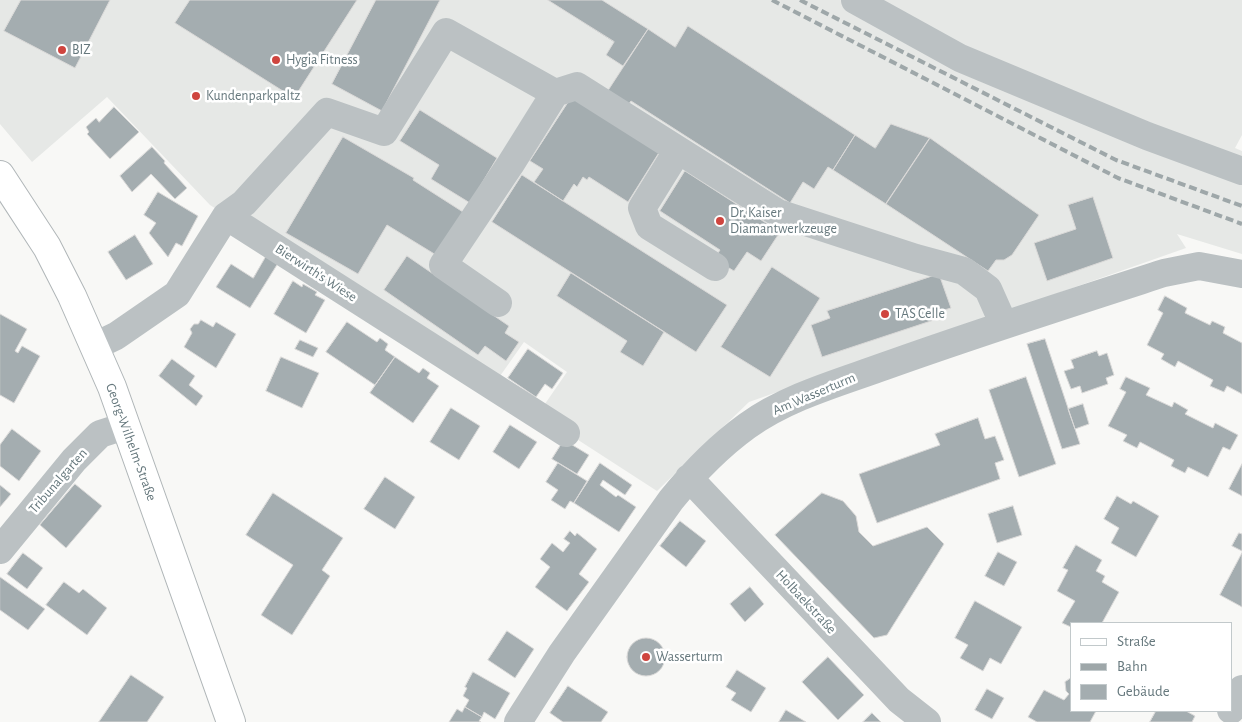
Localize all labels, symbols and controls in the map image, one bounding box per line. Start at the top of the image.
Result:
place label: BIZ [72,42,91,58]
marker: BIZ [56,44,68,56]
place label: Hygia Fitness [286,52,358,68]
marker: Hygia Fitness [270,54,282,66]
place label: Kundenparkpaltz [206,88,300,104]
marker: Kundenparkpaltz [190,90,202,102]
place label: Dr. Kaiser Diamantwerkzeuge [730,205,837,238]
marker: Dr. Kaiser Diamantwerkzeuge [714,215,726,227]
street label: Bierwirth's Wiese [272,240,360,306]
place label: TAS Celle [895,306,945,322]
marker: TAS Celle [879,308,891,320]
street label: Am Wasserturm [770,369,858,419]
street label: Georg-Wilhelm-Straße [102,381,160,503]
street label: Tribunalgarten [25,445,91,517]
street label: Holbaekstraße [772,567,840,637]
legend [1070,622,1232,712]
text: Straße [1117,634,1156,649]
place label: Wasserturm [656,649,723,665]
marker: Wasserturm [640,651,652,663]
text: Bahn [1117,659,1147,674]
text: Gebäude [1117,684,1170,699]

